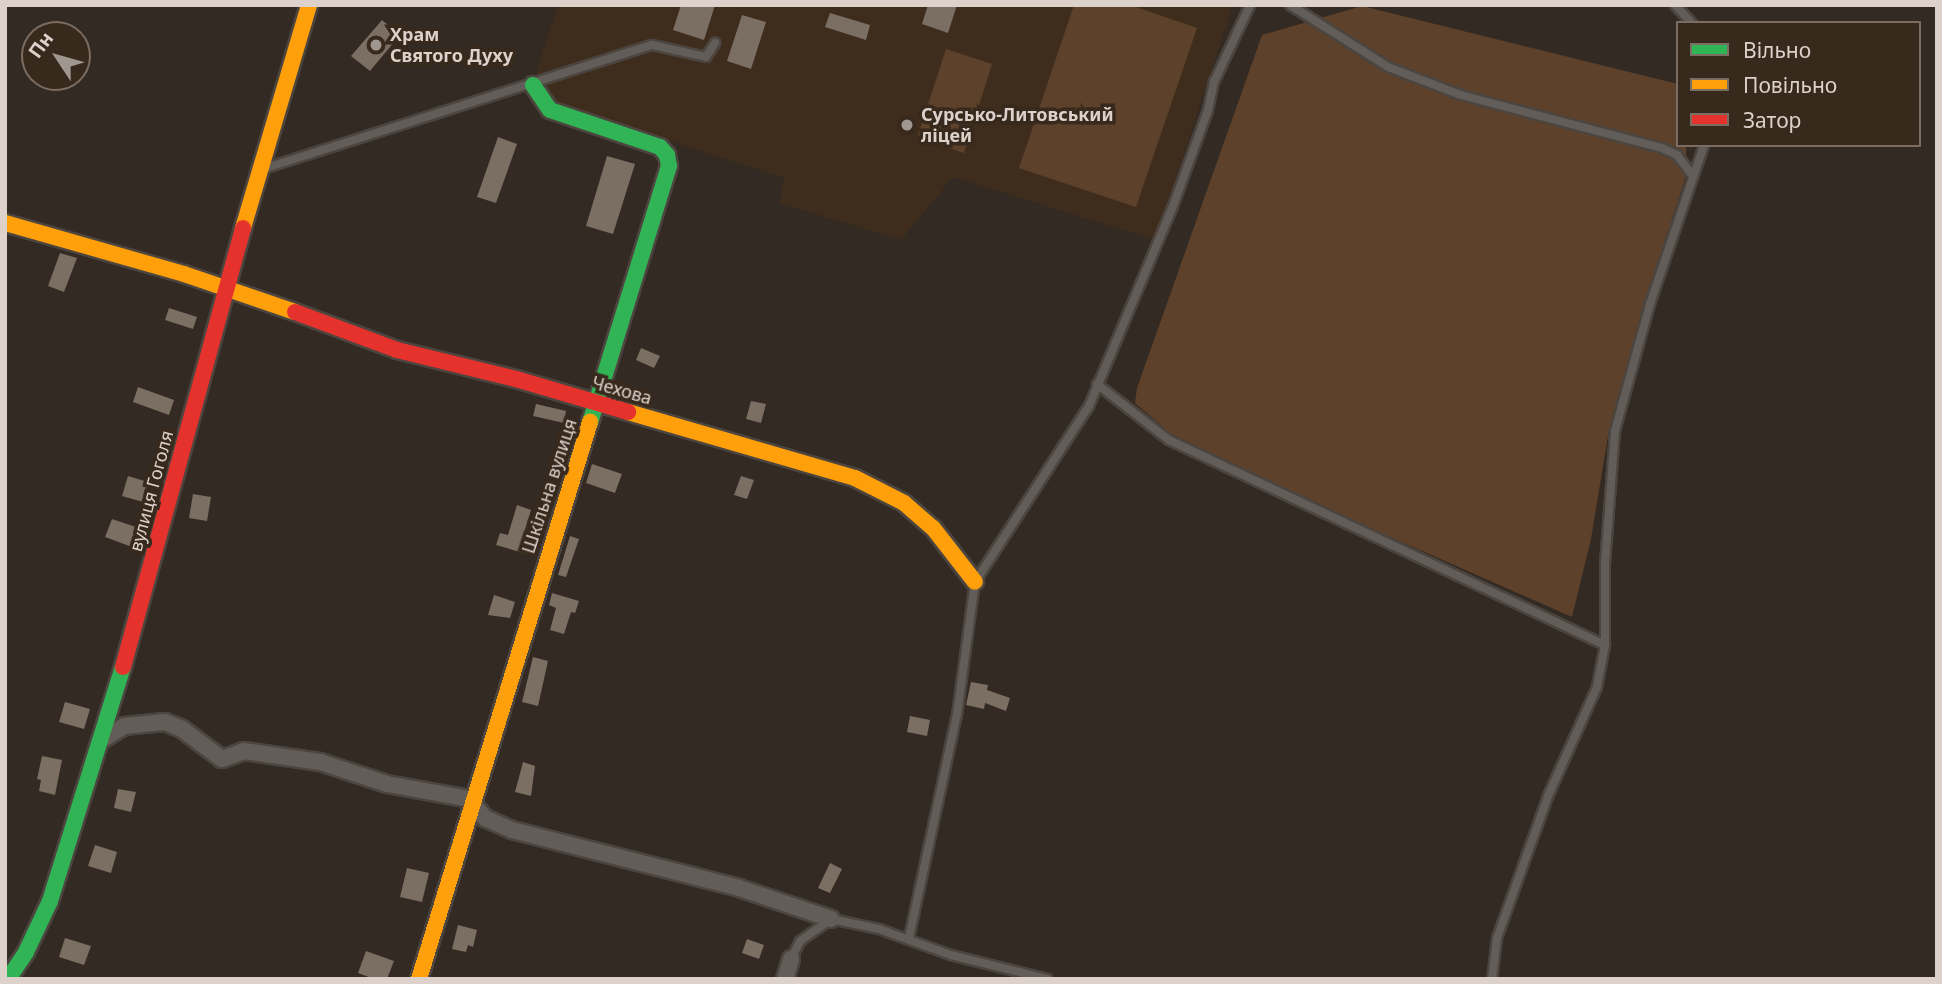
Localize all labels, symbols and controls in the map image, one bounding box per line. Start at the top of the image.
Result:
north arrow [21,21,91,91]
legend [1676,21,1921,147]
place label: Храм Святого Духу [390,24,513,66]
text: Пн [22,26,59,63]
text: Вільно [1743,36,1811,64]
marker: Храм Святого Духу [368,37,384,53]
text: Повільно [1743,71,1837,99]
place label: Сурсько-Литовський ліцей [921,104,1114,146]
text: Затор [1743,106,1801,134]
marker: Сурсько-Литовський ліцей [899,117,915,133]
street label: Чехова [590,371,654,409]
street label: Шкільна вулиця [517,416,581,556]
street label: вулиця Гоголя [124,428,178,554]

